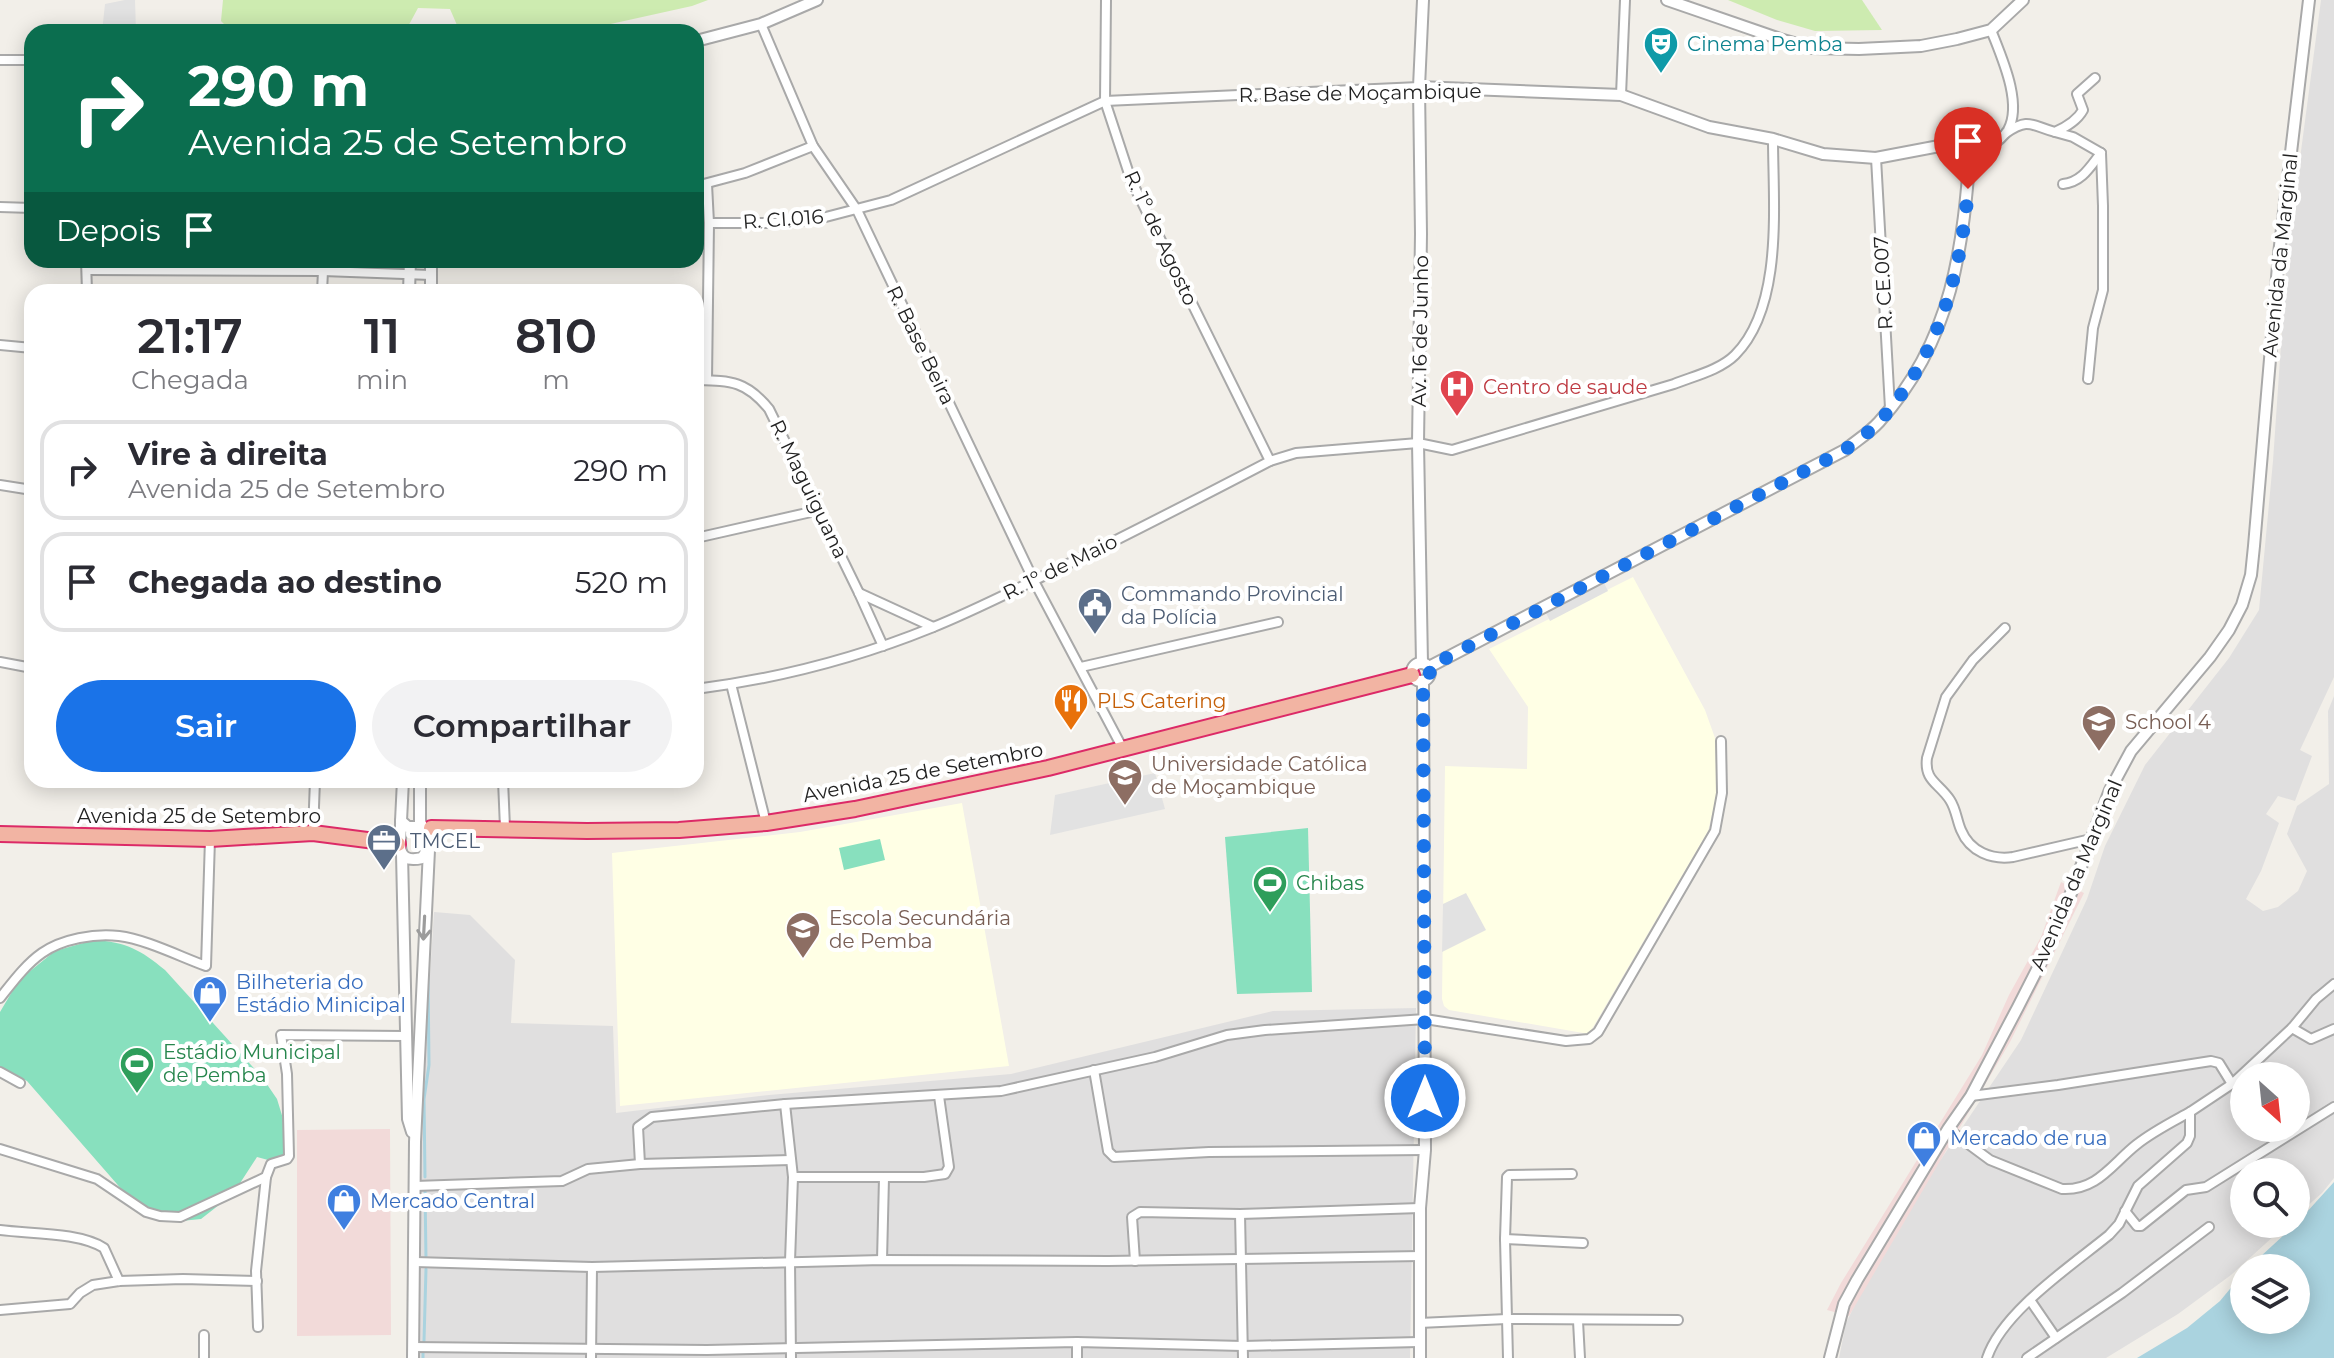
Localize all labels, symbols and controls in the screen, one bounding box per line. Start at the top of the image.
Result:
theatre icon: Cinema Pemba [1642,25,1680,75]
place label: Cinema Pemba [1687,32,1843,56]
text: 290 m [188,52,369,120]
icon: right [56,56,160,160]
street label: R. Base de Moçambique [1238,79,1482,107]
pin [1934,107,2002,189]
icon: arrive [1946,119,1990,163]
text: Avenida 25 de Setembro [188,120,627,164]
street label: Avenida da Marginal [2257,152,2303,358]
street label: R. 1º de Agosto [1119,167,1203,309]
street label: R. CI.016 [742,204,824,234]
icon: arrive [177,208,221,252]
text: Depois [56,212,161,249]
street label: R. CE.007 [1869,236,1897,330]
street label: Av. 16 de Junho [1407,255,1433,407]
street label: R. Base Beira [882,282,960,408]
text: 21:17 [137,307,243,365]
text: 11 [364,307,400,365]
text: 810 [515,307,597,365]
text: Chegada [131,364,249,396]
text: min [356,364,408,396]
text: m [542,364,570,396]
hospital icon: Centro de saude [1438,368,1476,418]
place label: Centro de saude [1483,375,1648,399]
street label: R. Maguiguana [765,416,853,562]
text: Vire à direita [128,436,328,473]
icon: right [60,448,104,492]
text: 290 m [573,452,668,489]
text: Avenida 25 de Setembro [128,473,445,505]
street label: R. 1º de Maio [999,529,1121,605]
icon: arrive [60,560,104,604]
text: Chegada ao destino [128,564,442,601]
text: 520 m [575,564,668,601]
place label: Commando Provincial da Polícia [1121,582,1344,629]
public building icon: Commando Provincial da Polícia [1076,586,1114,636]
button: Sair [56,680,356,772]
button: Compartilhar [372,680,672,772]
restaurant icon: PLS Catering [1052,682,1090,732]
place label: PLS Catering [1097,689,1226,713]
school or university icon: School 4 [2080,703,2118,753]
place label: School 4 [2125,710,2211,734]
street label: Avenida 25 de Setembro [801,737,1045,807]
place label: Universidade Católica de Moçambique [1151,752,1368,799]
school or university icon: Universidade Católica de Moçambique [1106,757,1144,807]
street label: Avenida da Marginal [2025,776,2127,974]
street label: Avenida 25 de Setembro [77,804,321,828]
office icon: TMCEL [365,822,403,872]
place label: TMCEL [410,829,480,853]
sports icon: Chibas [1251,864,1289,914]
place label: Chibas [1296,871,1364,895]
place label: Escola Secundária de Pemba [829,906,1011,953]
school or university icon: Escola Secundária de Pemba [784,910,822,960]
one-way arrow [417,914,432,941]
place label: Bilheteria do Estádio Minicipal [236,970,406,1017]
shop icon: Bilheteria do Estádio Minicipal [191,974,229,1024]
place label: Estádio Municipal de Pemba [163,1040,341,1087]
sports icon: Estádio Municipal de Pemba [118,1045,156,1095]
position arrow [1383,1056,1467,1140]
north arrow [2230,1062,2310,1142]
map controls [2230,1062,2310,1334]
shop icon: Mercado de rua [1905,1119,1943,1169]
place label: Mercado de rua [1950,1126,2108,1150]
button: search [2230,1158,2310,1238]
shop icon: Mercado Central [325,1182,363,1232]
place label: Mercado Central [370,1189,535,1213]
button: layers [2230,1254,2310,1334]

